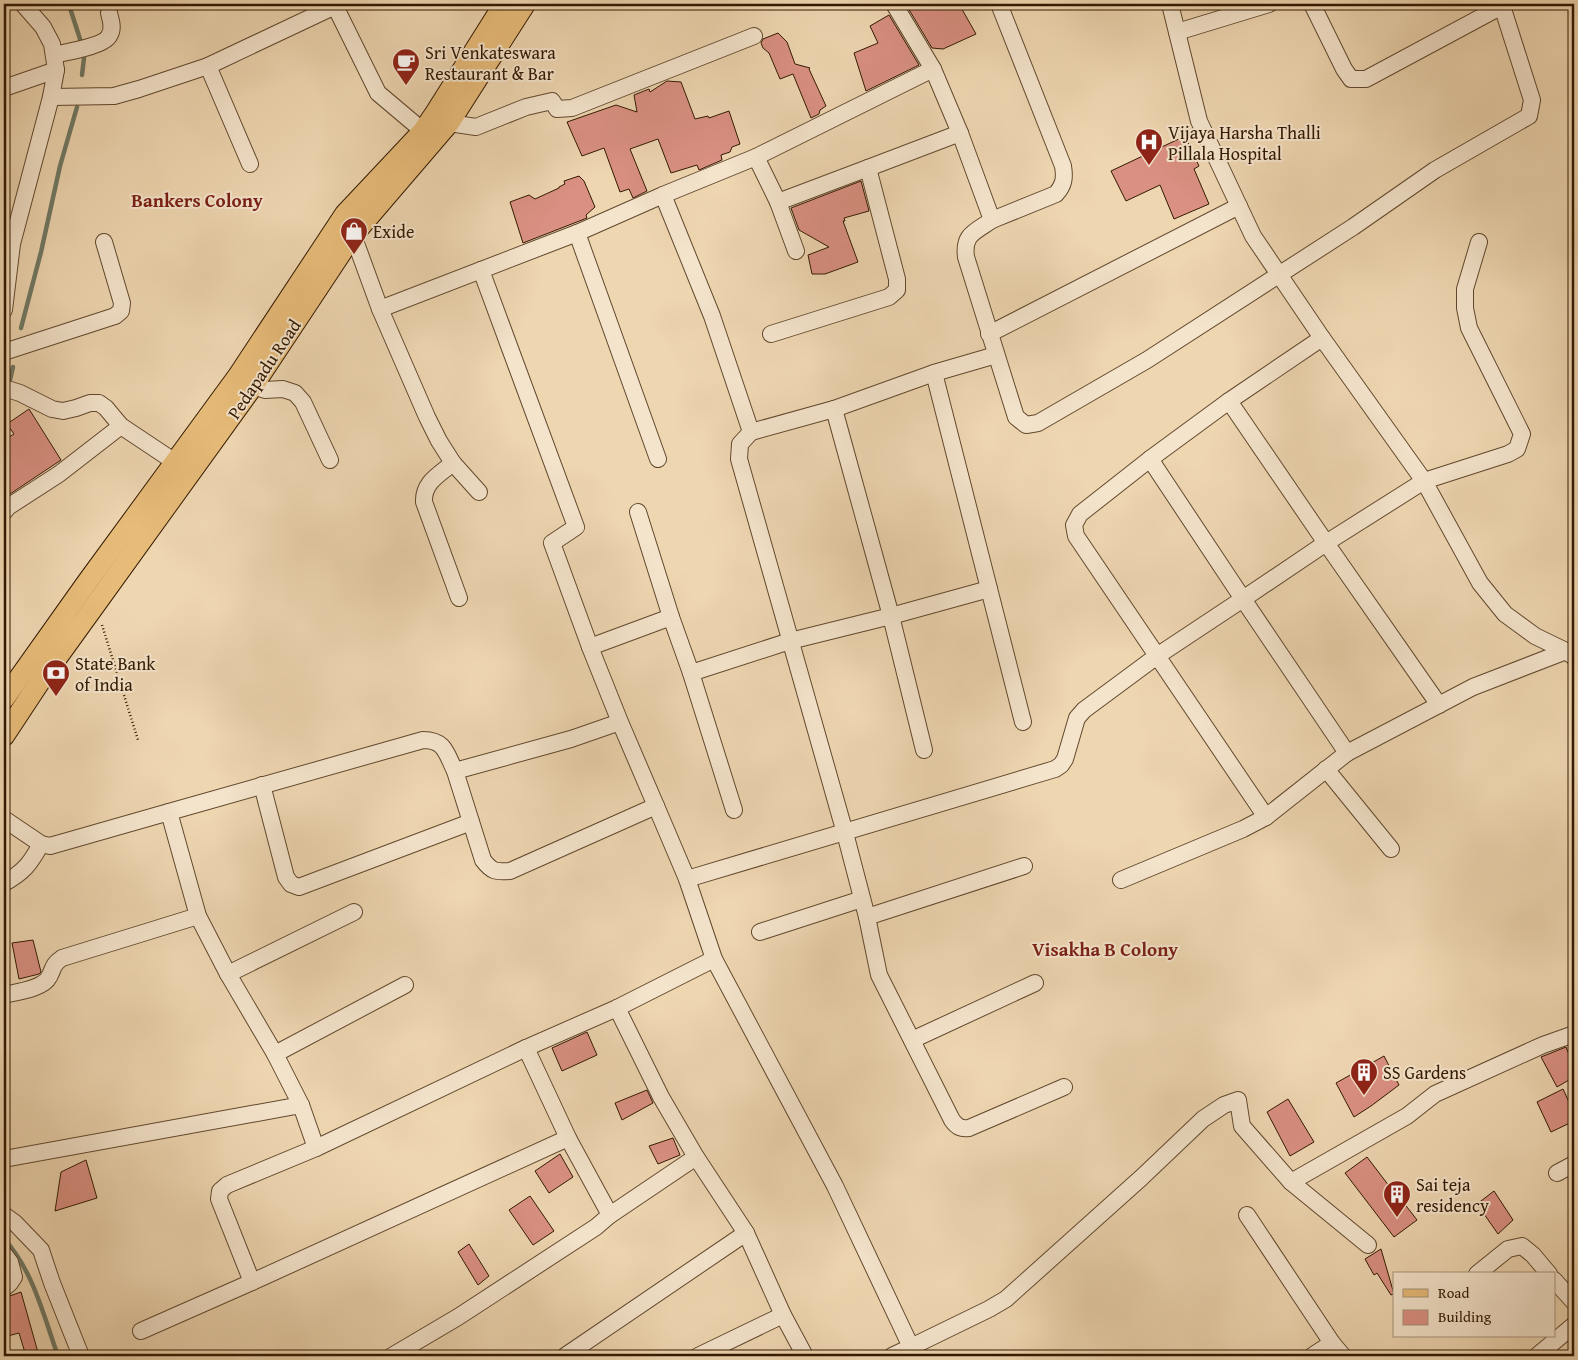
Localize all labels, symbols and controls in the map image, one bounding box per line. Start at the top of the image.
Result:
place label: Sri Venkateswara Restaurant & Bar [425,39,556,87]
cafe icon: Sri Venkateswara Restaurant & Bar [391,47,421,86]
place label: Vijaya Harsha Thalli Pillala Hospital [1168,119,1321,167]
hospital icon: Vijaya Harsha Thalli Pillala Hospital [1134,127,1164,166]
district label: Bankers Colony [131,186,263,214]
shop icon: Exide [339,216,369,255]
place label: Exide [373,218,414,245]
street label: Pedapadu Road [221,313,308,424]
place label: State Bank of India [75,650,156,698]
bank icon: State Bank of India [41,658,71,697]
district label: Visakha B Colony [1032,935,1178,963]
building icon: SS Gardens [1349,1057,1379,1096]
place label: SS Gardens [1383,1059,1466,1086]
place label: Sai teja residency [1416,1171,1489,1219]
building icon: Sai teja residency [1382,1179,1412,1218]
legend [1393,1272,1556,1338]
text: Road [1438,1282,1469,1303]
text: Building [1438,1306,1492,1327]

